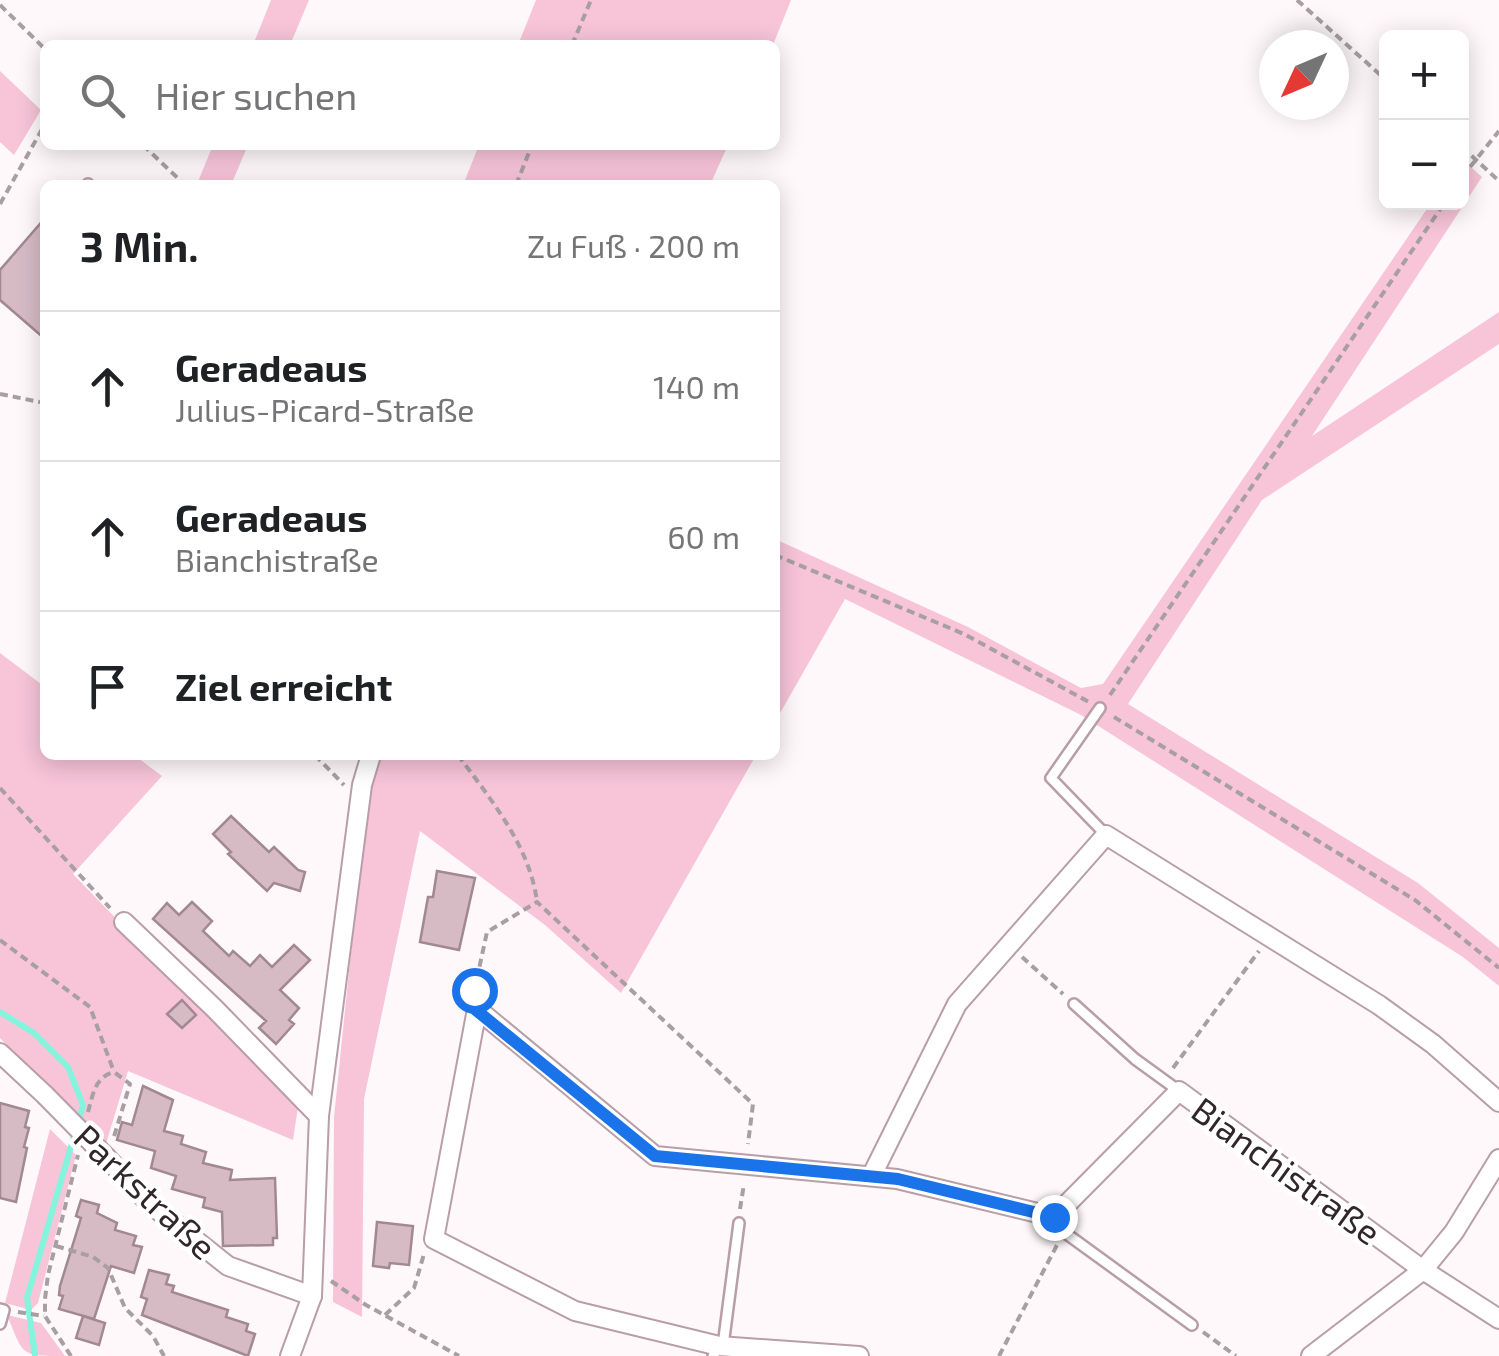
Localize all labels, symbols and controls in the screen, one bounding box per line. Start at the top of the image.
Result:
north arrow [1259,30,1349,120]
map controls [1379,30,1469,210]
button: + [1379,30,1469,120]
search box [40,40,780,150]
icon: search [75,68,130,123]
text: Hier suchen [155,72,357,118]
button: − [1379,120,1469,210]
text: 3 Min. [80,220,198,270]
text: Zu Fuß · 200 m [527,226,740,264]
text: Geradeaus [175,344,367,390]
icon: ahead [80,359,135,414]
text: 140 m [653,367,740,405]
text: Julius-Picard-Straße [175,390,474,428]
text: Geradeaus [175,494,367,540]
icon: ahead [80,509,135,564]
text: 60 m [667,517,740,555]
text: Bianchistraße [175,540,379,578]
icon: arrive [80,659,135,714]
text: Ziel erreicht [175,663,392,709]
route start [452,968,498,1014]
street label: Bianchistraße [1185,1088,1389,1252]
street label: Parkstraße [66,1115,226,1267]
route end [1032,1195,1078,1241]

